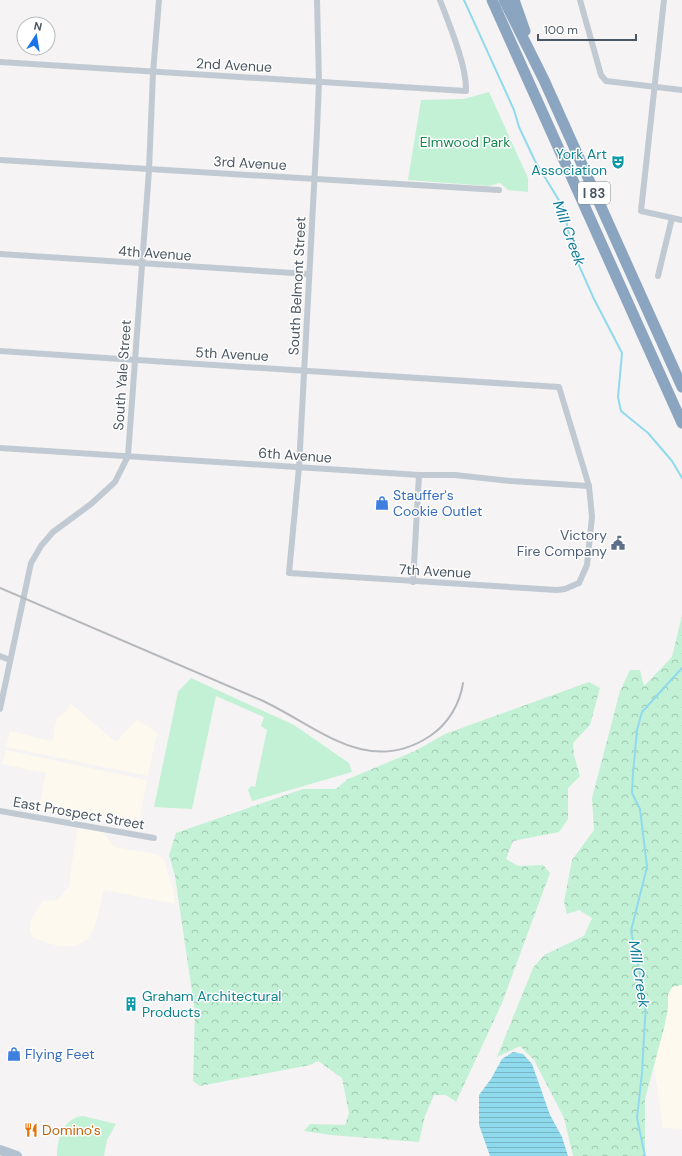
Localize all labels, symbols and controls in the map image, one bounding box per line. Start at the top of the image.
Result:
north arrow [16,16,56,56]
scale bar [538,16,636,42]
text: N [33,19,43,34]
text: 100 m [544,22,578,38]
street label: 2nd Avenue [195,54,273,76]
park label: Elmwood Park [420,133,510,151]
place label: York Art Association [531,145,607,179]
street label: 3rd Avenue [213,152,287,174]
theatre icon: York Art Association [610,154,626,170]
road number: I 83 [578,182,610,204]
water label: Mill Creek [548,198,590,269]
street label: South Belmont Street [284,216,310,356]
street label: 4th Avenue [118,241,192,265]
street label: South Yale Street [109,319,135,431]
street label: 5th Avenue [195,343,269,365]
street label: 6th Avenue [258,443,332,467]
place label: Stauffer's Cookie Outlet [393,486,482,520]
shop icon: Stauffer's Cookie Outlet [374,495,390,511]
place label: Victory Fire Company [517,526,607,560]
public building icon: Victory Fire Company [610,535,626,551]
street label: 7th Avenue [398,560,472,582]
street label: East Prospect Street [12,793,146,833]
water label: Mill Creek [624,939,654,1010]
place label: Graham Architectural Products [142,987,281,1021]
building icon: Graham Architectural Products [123,996,139,1012]
place label: Flying Feet [25,1045,95,1063]
shop icon: Flying Feet [6,1046,22,1062]
place label: Domino's [42,1121,101,1139]
restaurant icon: Domino's [23,1122,39,1138]

